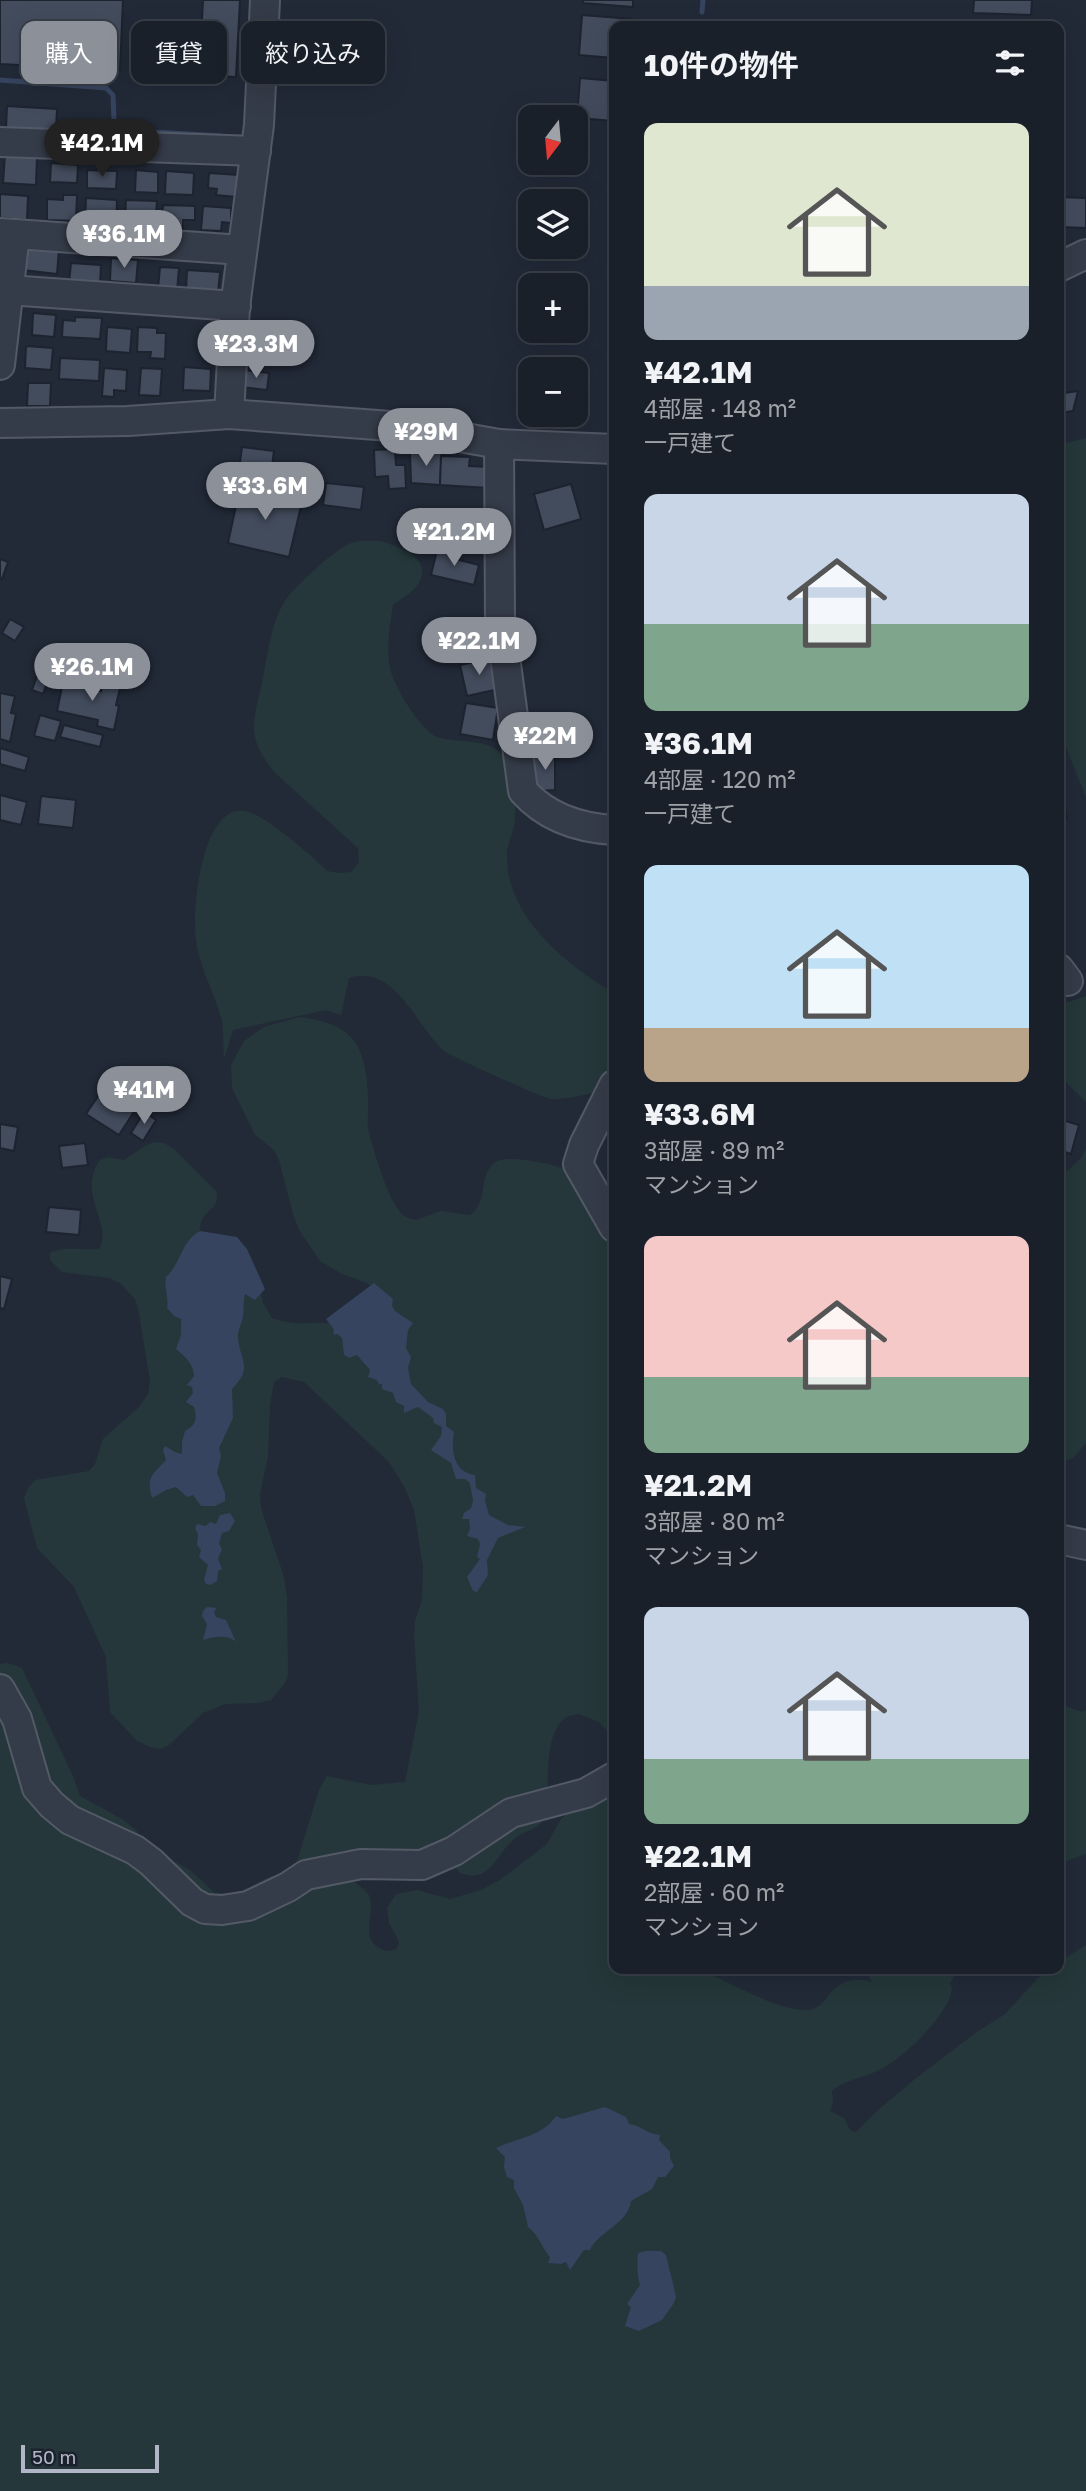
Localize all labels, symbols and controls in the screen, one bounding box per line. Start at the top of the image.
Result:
chip: 購入 [21,21,117,84]
chip: 賃貸 [131,21,227,84]
chip: 絞り込み [241,21,385,84]
icon: filters [991,44,1029,82]
text: 10件の物件 [644,47,799,83]
north arrow [518,105,588,175]
map controls [518,105,588,427]
pin: ¥42.1M [45,120,159,179]
text: ¥42.1M [60,128,144,156]
icon: home [774,169,900,295]
button: layers [518,189,588,259]
pin: ¥36.1M [67,210,181,270]
text: ¥36.1M [82,219,166,247]
button: + [518,273,588,343]
pin: ¥23.3M [199,320,313,380]
text: ¥23.3M [213,329,299,357]
text: ¥42.1M [644,354,753,390]
button: − [518,357,588,427]
text: 4部屋 · 148 m² [644,394,796,422]
pin: ¥29M [385,408,467,468]
text: ¥29M [394,417,458,445]
text: 一戸建て [644,428,736,456]
pin: ¥33.6M [208,462,322,522]
text: ¥33.6M [222,471,308,499]
pin: ¥21.2M [397,508,511,568]
text: ¥21.2M [413,517,495,545]
icon: home [774,540,900,666]
pin: ¥22.1M [422,618,536,677]
text: ¥22.1M [438,626,520,654]
pin: ¥26.1M [35,644,149,703]
text: ¥26.1M [50,652,134,680]
pin: ¥22M [504,712,586,772]
text: ¥22M [513,721,577,749]
text: ¥36.1M [644,725,753,761]
text: 4部屋 · 120 m² [644,765,796,793]
text: 一戸建て [644,799,736,827]
icon: home [774,911,900,1037]
pin: ¥41M [103,1066,185,1126]
text: ¥41M [113,1075,175,1103]
text: ¥33.6M [644,1096,756,1132]
text: 3部屋 · 89 m² [644,1136,784,1164]
text: マンション [644,1170,759,1198]
icon: home [774,1282,900,1408]
text: ¥21.2M [644,1467,752,1503]
text: 3部屋 · 80 m² [644,1507,785,1535]
text: マンション [644,1541,759,1569]
icon: home [774,1653,900,1779]
text: ¥22.1M [644,1838,752,1874]
text: 2部屋 · 60 m² [644,1878,784,1906]
text: マンション [644,1912,759,1940]
scale bar [21,2442,159,2474]
text: 50 m [32,2445,76,2468]

